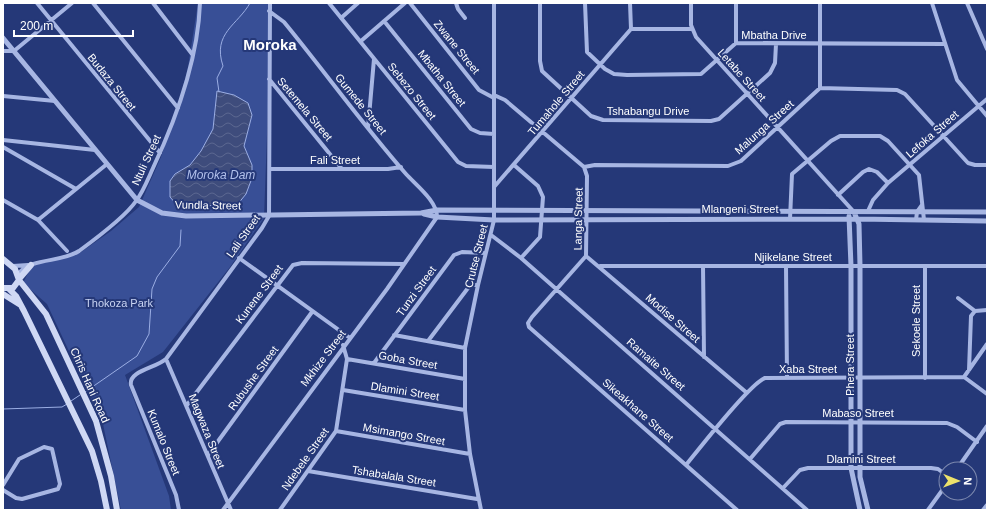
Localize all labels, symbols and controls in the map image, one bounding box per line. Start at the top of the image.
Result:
scale bar [14,12,133,38]
street label: Zwane Street [432,18,482,76]
text: 200 m [20,19,53,33]
street label: Mbatha Drive [741,29,807,41]
district label: Moroka [243,36,297,53]
street label: Letabe Street [715,46,769,104]
street label: Mbatha Street [416,47,468,109]
street label: Budaza Street [85,51,139,113]
street label: Sebezo Street [385,60,439,122]
street label: Tumahole Street [525,68,587,138]
street label: Gumede Street [333,71,389,137]
street label: Setemela Street [275,75,335,143]
street label: Malunga Street [732,98,796,156]
street label: Tshabangu Drive [607,105,689,117]
street label: Lefoka Street [903,108,961,160]
street label: Ntuli Street [129,133,163,187]
street label: Fali Street [310,154,360,166]
water label: Moroka Dam [187,168,255,182]
street label: Langa Street [571,187,585,251]
street label: Vundla Street [175,198,241,212]
street label: Mlangeni Street [701,203,779,215]
street label: Lali Street [224,212,262,260]
street label: Crutse Street [462,223,490,289]
street label: Njikelane Street [754,251,832,263]
street label: Kunene Street [233,262,285,326]
street label: Tunzi Street [394,264,438,318]
street label: Sekoele Street [910,285,922,357]
street label: Modise Street [643,291,703,345]
park label: Thokoza Park [85,297,153,309]
street label: Mkhize Street [298,328,348,388]
street label: Phera Street [844,334,856,396]
street label: Ramaite Street [624,335,688,393]
street label: Rubushe Street [226,344,280,412]
street label: Chris Hani Road [68,346,112,424]
street label: Goba Street [378,349,438,371]
street label: Xaba Street [779,363,837,375]
street label: Sikeakhane Street [600,376,676,444]
street label: Dlamini Street [370,380,440,402]
street label: Magwaza Street [187,392,227,470]
street label: Kumalo Street [145,407,183,477]
street label: Mabaso Street [822,407,894,419]
street label: Msimango Street [362,421,446,447]
street label: Ndebele Street [279,425,331,493]
street label: Dlamini Street [826,453,896,465]
north arrow [938,461,978,501]
street label: Tshabalala Street [351,463,437,489]
text: N [962,477,974,485]

